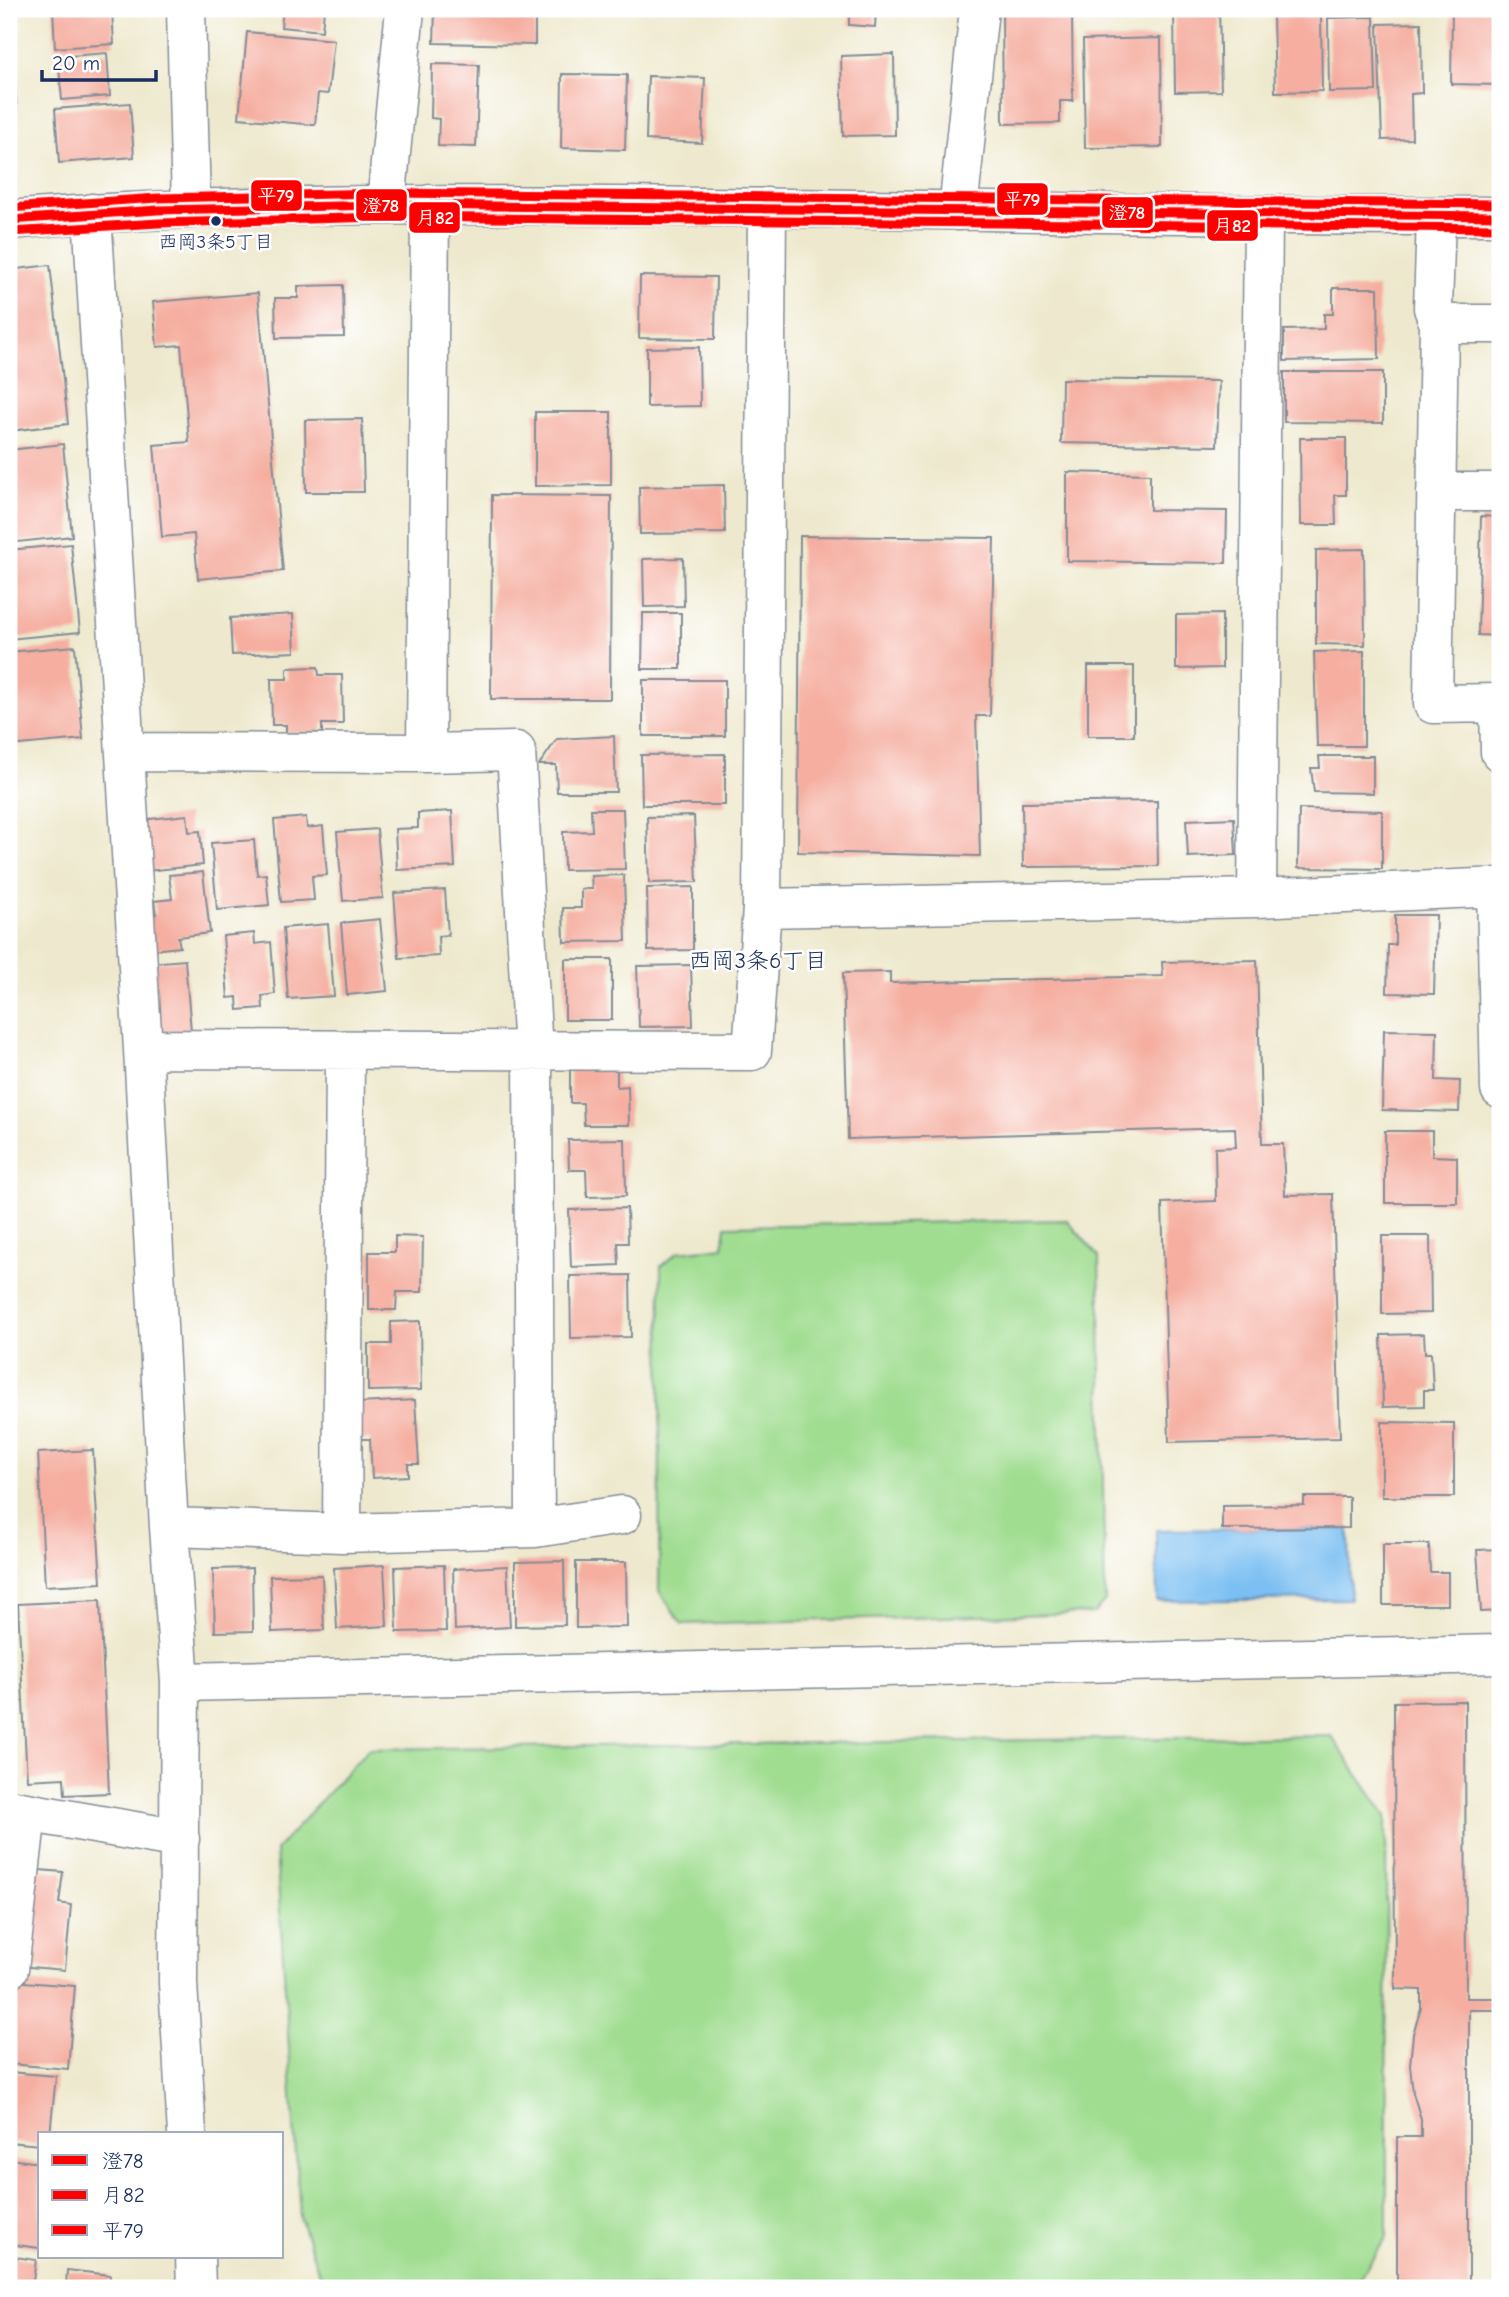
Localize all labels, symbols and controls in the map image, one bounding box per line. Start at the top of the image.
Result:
scale bar [42,38,156,82]
text: 20 m [52,51,100,75]
line badge: 平79 [250,179,303,212]
line badge: 平79 [996,182,1049,216]
text: 平79 [257,185,295,207]
line badge: 澄78 [355,188,408,222]
text: 平79 [1003,189,1041,211]
text: 澄78 [363,195,399,217]
line badge: 澄78 [1101,196,1154,229]
line badge: 月82 [408,201,461,234]
text: 澄78 [1109,202,1145,224]
text: 月82 [416,207,454,229]
line badge: 月82 [1206,209,1259,242]
marker: 西岡3条5丁目 [209,214,223,228]
text: 月82 [1213,215,1251,237]
place label: 西岡3条5丁目 [159,231,273,253]
district label: 西岡3条6丁目 [688,947,828,974]
legend [38,2132,284,2258]
text: 澄78 [102,2149,144,2173]
text: 月82 [102,2183,145,2207]
text: 平79 [102,2219,144,2243]

